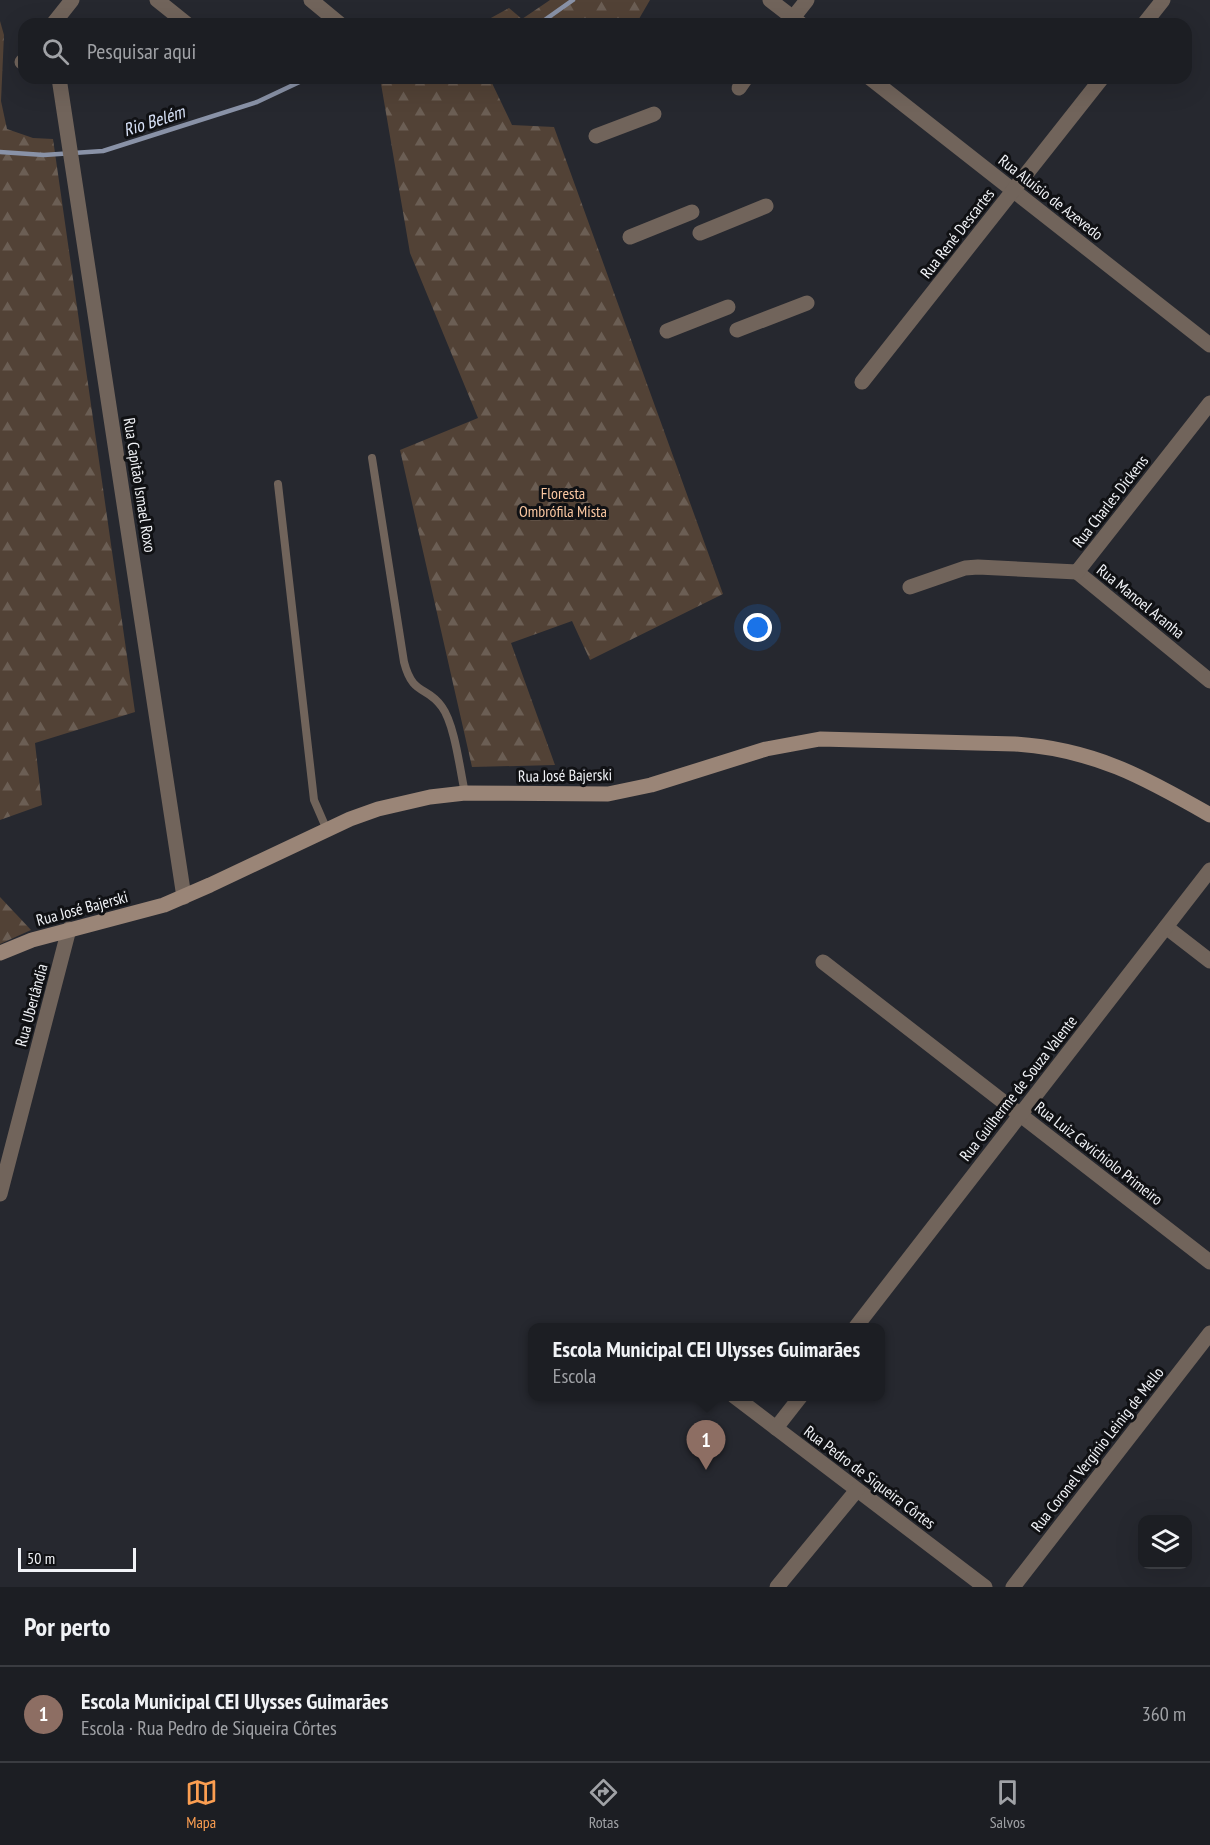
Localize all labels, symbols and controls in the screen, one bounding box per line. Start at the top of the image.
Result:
search box [18,18,1192,84]
icon: search [39,35,72,68]
text: Pesquisar aqui [87,37,196,65]
water label: Rio Belém [120,99,189,141]
street label: Rua Aluísio de Azevedo [995,150,1107,244]
street label: Rua René Descartes [916,184,998,282]
street label: Rua Capitão Ismael Roxo [119,416,161,554]
street label: Rua Charles Dickens [1068,451,1152,551]
park label: Floresta Ombrófila Mista [519,483,607,521]
street label: Rua Manoel Aranha [1093,560,1189,642]
your location [743,613,772,642]
street label: Rua José Bajerski [518,764,612,786]
street label: Rua José Bajerski [34,886,130,930]
street label: Rua Uberlândia [10,962,52,1048]
street label: Rua Guilherme de Souza Valente [955,1011,1081,1165]
street label: Rua Luiz Cavichiolo Primeiro [1031,1097,1167,1209]
popup [528,1323,885,1401]
text: Escola Municipal CEI Ulysses Guimarães [553,1335,860,1363]
text: Escola [553,1363,596,1389]
street label: Rua Coronel Vergínio Leinig de Mello [1026,1363,1168,1535]
pin: 1 [686,1420,726,1470]
street label: Rua Pedro de Siqueira Côrtes [800,1421,940,1533]
map controls [1138,1515,1192,1569]
button: layers [1138,1515,1192,1569]
scale bar [18,1545,136,1572]
text: 50 m [27,1548,55,1568]
text: Por perto [24,1610,110,1643]
text: Escola Municipal CEI Ulysses Guimarães [81,1687,388,1715]
text: 1 [39,1701,48,1727]
text: 360 m [1142,1701,1186,1727]
text: Escola · Rua Pedro de Siqueira Côrtes [81,1715,337,1741]
tab: Mapa [185,1776,218,1832]
tab: Rotas [587,1776,620,1832]
tab: Salvos [990,1776,1025,1832]

